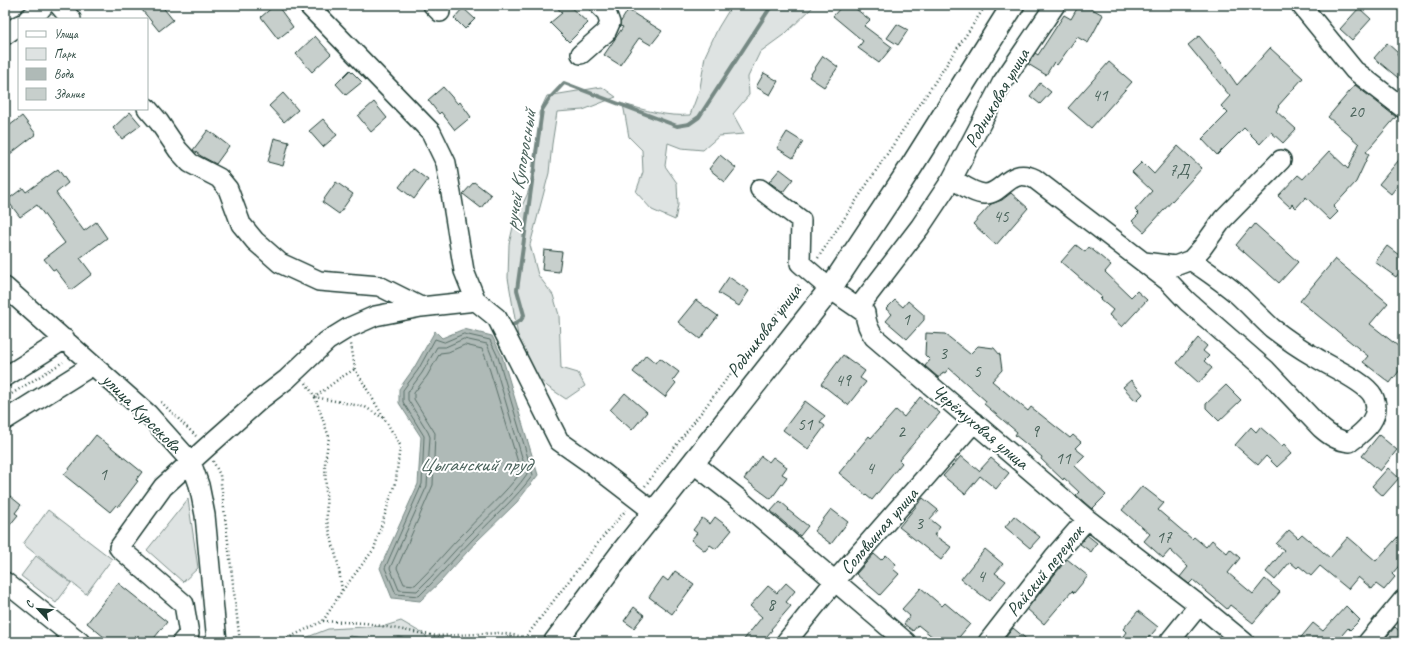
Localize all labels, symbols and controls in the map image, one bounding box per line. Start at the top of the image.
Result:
legend [18,18,148,110]
text: Улица [54,26,79,42]
street label: Родниковая улица [959,43,1036,152]
text: Парк [54,46,77,62]
text: Вода [54,66,75,82]
house number: 41 [1092,85,1109,106]
text: Здание [54,86,85,102]
house number: 20 [1348,101,1365,122]
water label: ручей Купоросный [498,105,542,233]
house number: 7Д [1169,160,1191,181]
house number: 45 [993,206,1010,227]
street label: Родниковая улица [721,279,808,382]
house number: 1 [902,309,911,330]
house number: 3 [939,343,948,364]
house number: 5 [973,361,982,382]
street label: улица Курсекова [96,367,188,459]
house number: 49 [835,370,852,391]
street label: Черёмуховая улица [926,379,1035,476]
house number: 51 [797,414,814,435]
house number: 2 [897,421,906,442]
house number: 9 [1031,421,1040,442]
house number: 11 [1055,448,1072,469]
water label: Цыганский пруд [419,452,535,477]
house number: 4 [866,458,876,479]
house number: 1 [99,464,108,485]
street label: Соловьиная улица [835,482,924,579]
house number: 3 [915,513,924,534]
street label: Райский переулок [1001,519,1090,621]
house number: 17 [1156,527,1173,548]
house number: 4 [977,566,987,587]
north arrow [18,589,58,629]
house number: 8 [767,594,777,615]
text: С [22,598,37,610]

